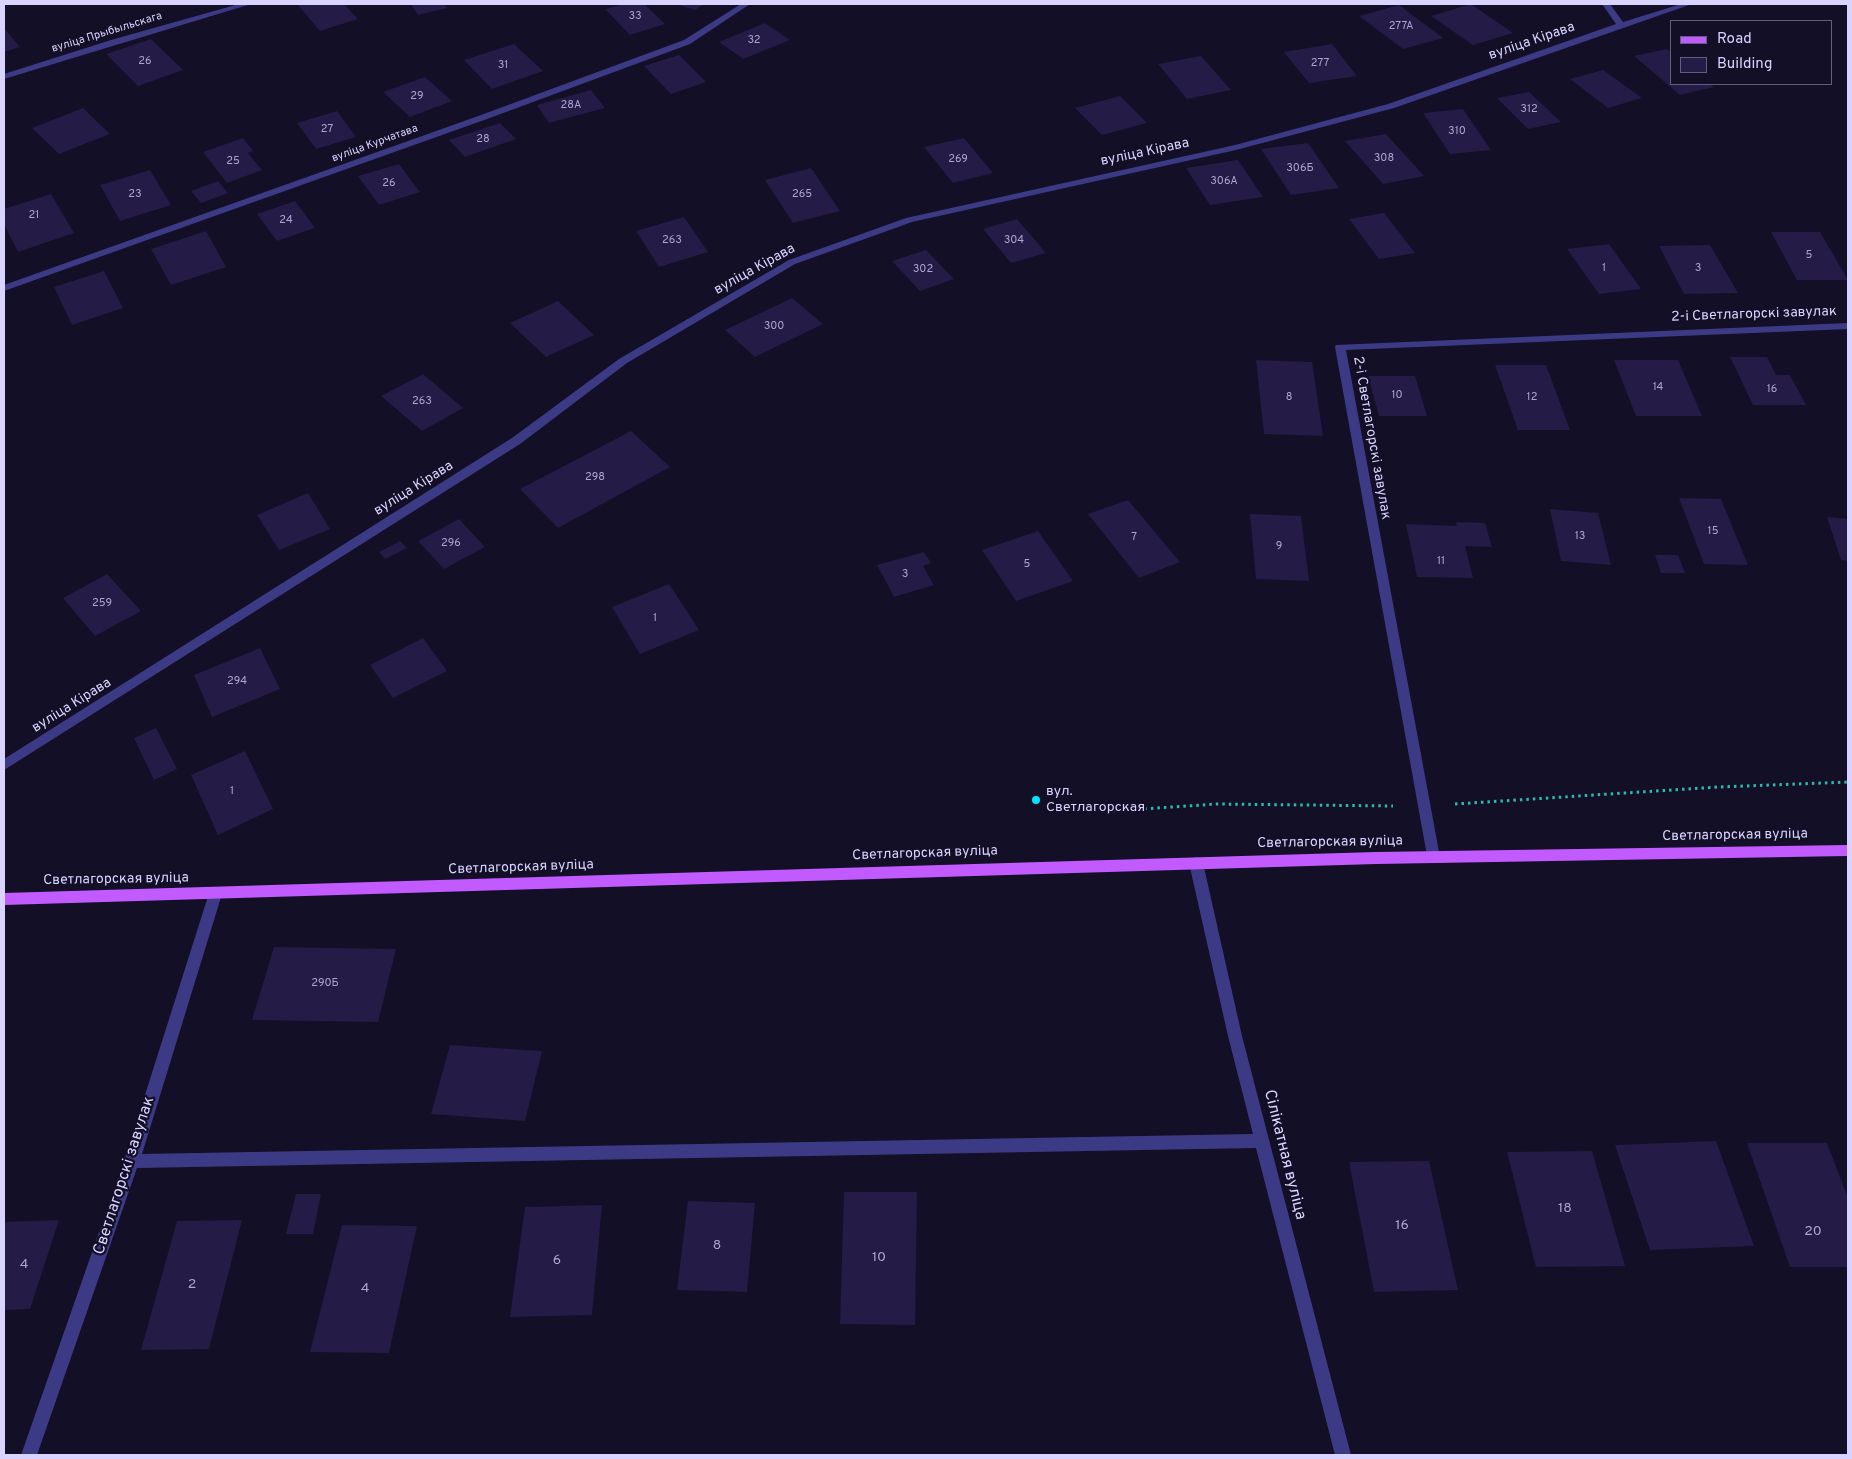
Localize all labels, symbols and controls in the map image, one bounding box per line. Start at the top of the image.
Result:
street label: вуліца Прыбыльскага [50,10,164,56]
house number: 33 [628,10,642,24]
street label: вуліца Кірава [1487,19,1577,65]
house number: 277А [1389,20,1413,34]
legend [1670,20,1832,85]
text: Road [1717,30,1752,49]
house number: 32 [747,34,761,48]
house number: 26 [138,55,152,69]
text: Building [1717,55,1772,74]
house number: 277 [1311,57,1329,71]
house number: 31 [498,59,508,73]
house number: 29 [410,90,424,104]
house number: 28А [561,99,581,113]
house number: 312 [1520,103,1538,117]
street label: вуліца Курчатава [330,122,420,166]
house number: 27 [321,123,333,137]
house number: 310 [1448,125,1466,139]
house number: 28 [476,133,490,147]
street label: вуліца Кірава [1099,135,1191,171]
house number: 308 [1374,152,1394,166]
house number: 269 [948,153,968,167]
house number: 25 [226,155,240,169]
house number: 306Б [1286,162,1314,176]
house number: 306А [1210,175,1238,189]
house number: 26 [382,177,396,191]
house number: 23 [128,188,142,202]
house number: 265 [792,188,812,202]
house number: 21 [29,209,39,223]
house number: 24 [279,214,293,228]
house number: 263 [662,234,682,248]
house number: 304 [1004,234,1024,248]
street label: вуліца Кірава [712,241,798,299]
house number: 5 [1806,249,1812,263]
house number: 1 [1602,262,1606,276]
house number: 3 [1695,262,1701,276]
house number: 302 [913,263,933,277]
street label: 2-і Светлагорскі завулак [1671,304,1837,326]
house number: 300 [764,320,784,334]
street label: 2-і Светлагорскі завулак [1348,355,1394,521]
house number: 14 [1653,381,1663,395]
house number: 16 [1767,383,1777,397]
house number: 10 [1391,389,1403,403]
house number: 8 [1286,391,1292,405]
house number: 12 [1527,391,1537,405]
house number: 263 [412,395,432,409]
street label: вуліца Кірава [371,458,457,520]
house number: 298 [585,471,605,485]
house number: 15 [1708,525,1718,539]
house number: 13 [1575,530,1585,544]
house number: 7 [1131,531,1137,545]
house number: 296 [441,537,461,551]
house number: 9 [1276,540,1282,554]
house number: 11 [1437,555,1445,569]
house number: 5 [1024,558,1030,572]
house number: 3 [902,568,908,582]
house number: 259 [92,597,112,611]
house number: 1 [653,612,657,626]
street label: вуліца Кірава [29,675,115,737]
house number: 294 [227,675,247,689]
place label: вул. Светлагорская [1046,784,1145,816]
house number: 1 [230,785,234,799]
marker: вул. Светлагорская [1030,794,1042,806]
street label: Светлагорская вуліца [1662,826,1808,846]
street label: Светлагорская вуліца [1257,833,1403,853]
street label: Светлагорская вуліца [852,843,998,865]
street label: Светлагорская вуліца [448,857,594,879]
street label: Светлагорская вуліца [43,870,189,890]
house number: 290Б [311,977,339,991]
street label: Сілікатная вуліца [1259,1088,1309,1222]
street label: Светлагорскі завулак [90,1094,160,1258]
house number: 18 [1558,1201,1572,1217]
house number: 16 [1395,1218,1409,1234]
house number: 20 [1804,1224,1822,1240]
house number: 8 [713,1238,721,1254]
house number: 10 [872,1250,886,1266]
house number: 6 [553,1253,561,1269]
house number: 4 [20,1257,28,1273]
house number: 2 [188,1277,196,1293]
house number: 4 [361,1281,369,1297]

